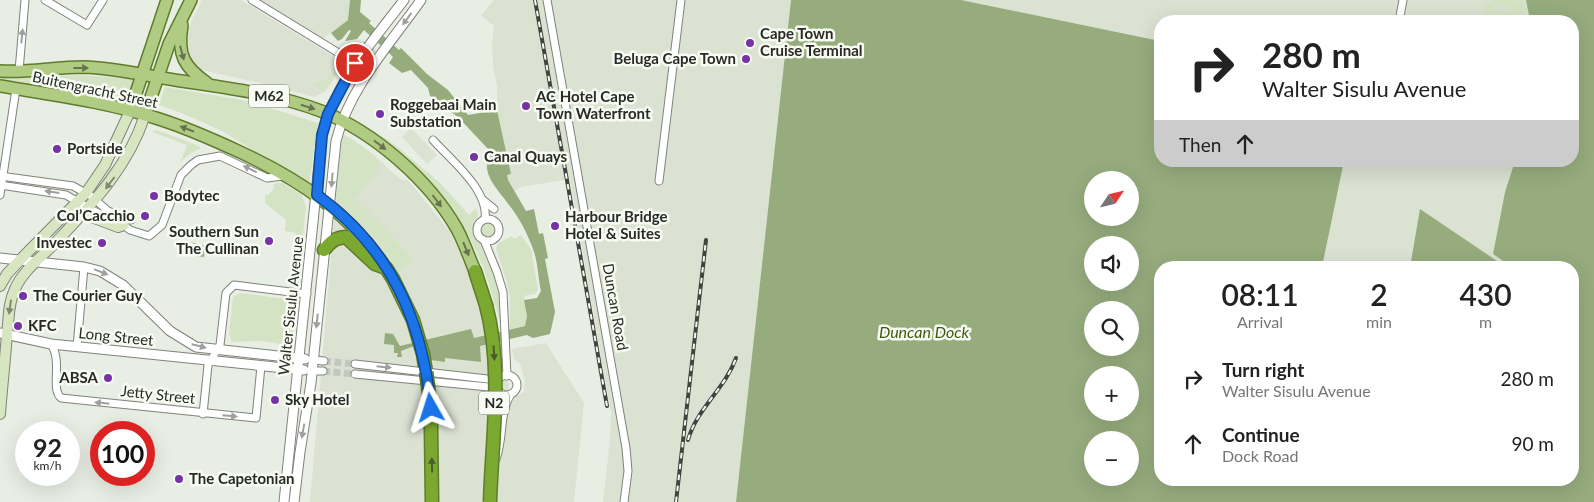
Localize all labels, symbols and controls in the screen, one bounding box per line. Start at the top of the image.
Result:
one-way arrow [402,12,412,26]
place label: Cape Town Cruise Terminal [760,24,863,59]
one-way arrow [18,27,26,43]
text: 280 m [1262,33,1361,75]
icon: right [1179,35,1244,100]
marker: Cape Town Cruise Terminal [744,37,756,49]
pin [334,42,376,84]
one-way arrow [178,46,186,61]
icon: arrive [341,49,369,77]
place label: Beluga Cape Town [613,49,736,67]
marker: Beluga Cape Town [740,53,752,65]
one-way arrow [73,64,89,72]
street label: Buitengracht Street [31,67,160,111]
text: Walter Sisulu Avenue [1262,75,1466,102]
road number: M62 [249,84,289,108]
place label: AC Hotel Cape Town Waterfront [535,87,651,122]
place label: Roggebaai Main Substation [390,95,496,130]
marker: AC Hotel Cape Town Waterfront [520,100,532,112]
one-way arrow [300,103,315,111]
marker: Roggebaai Main Substation [374,108,386,120]
one-way arrow [180,125,195,132]
icon: ahead [1231,130,1259,158]
text: Then [1179,133,1221,156]
place label: Portside [67,139,123,157]
one-way arrow [373,140,386,151]
marker: Portside [51,143,63,155]
place label: Canal Quays [484,147,568,165]
marker: Canal Quays [468,151,480,163]
one-way arrow [243,165,257,173]
north arrow [1084,171,1139,226]
map controls [1084,171,1139,486]
one-way arrow [328,172,336,188]
one-way arrow [104,176,115,189]
place label: Bodytec [164,186,220,204]
one-way arrow [44,188,60,196]
marker: Bodytec [148,190,160,202]
one-way arrow [432,194,442,207]
place label: Col’Cacchio [57,206,135,224]
place label: Harbour Bridge Hotel & Suites [565,207,668,242]
marker: Col’Cacchio [139,210,151,222]
marker: Harbour Bridge Hotel & Suites [549,220,561,232]
place label: Southern Sun The Cullinan [169,222,259,257]
place label: Investec [36,233,92,251]
marker: Southern Sun The Cullinan [263,235,275,247]
street label: Walter Sisulu Avenue [274,236,306,376]
button: sound [1084,236,1139,291]
marker: Investec [96,237,108,249]
one-way arrow [462,242,470,257]
street label: Duncan Road [599,262,632,352]
one-way arrow [94,269,108,277]
text: 08:11 [1221,276,1299,312]
text: 2 [1370,276,1388,312]
text: 430 [1459,276,1512,312]
place label: The Courier Guy [33,286,142,304]
marker: The Courier Guy [17,290,29,302]
one-way arrow [6,300,14,316]
button: search [1084,301,1139,356]
text: Arrival [1237,312,1283,331]
text: min [1366,312,1392,331]
text: m [1479,312,1492,331]
one-way arrow [313,313,321,329]
place label: KFC [28,316,57,334]
marker: KFC [12,320,24,332]
water label: Duncan Dock [879,322,970,341]
street label: Long Street [78,323,155,349]
one-way arrow [191,342,206,350]
one-way arrow [490,346,498,362]
text: Turn right [1222,358,1304,381]
one-way arrow [376,363,392,371]
icon: right [1179,365,1207,393]
button: + [1084,366,1139,421]
text: 280 m [1500,367,1554,390]
place label: ABSA [58,368,99,386]
marker: ABSA [102,372,114,384]
street label: Jetty Street [120,381,197,407]
position arrow [404,381,456,433]
text: Walter Sisulu Avenue [1222,381,1371,400]
place label: Sky Hotel [285,390,349,408]
road number: N2 [479,392,509,414]
marker: Sky Hotel [269,394,281,406]
one-way arrow [94,399,110,407]
one-way arrow [222,412,238,420]
speed limit sign: 100 [90,421,155,486]
text: Continue [1222,423,1300,446]
one-way arrow [299,424,307,440]
icon: ahead [1179,430,1207,458]
button: − [1084,431,1139,486]
text: 92 [33,432,62,462]
text: 90 m [1511,432,1554,455]
text: Dock Road [1222,446,1298,465]
one-way arrow [428,457,436,473]
text: km/h [33,458,62,473]
place label: The Capetonian [189,469,294,487]
marker: The Capetonian [173,473,185,485]

